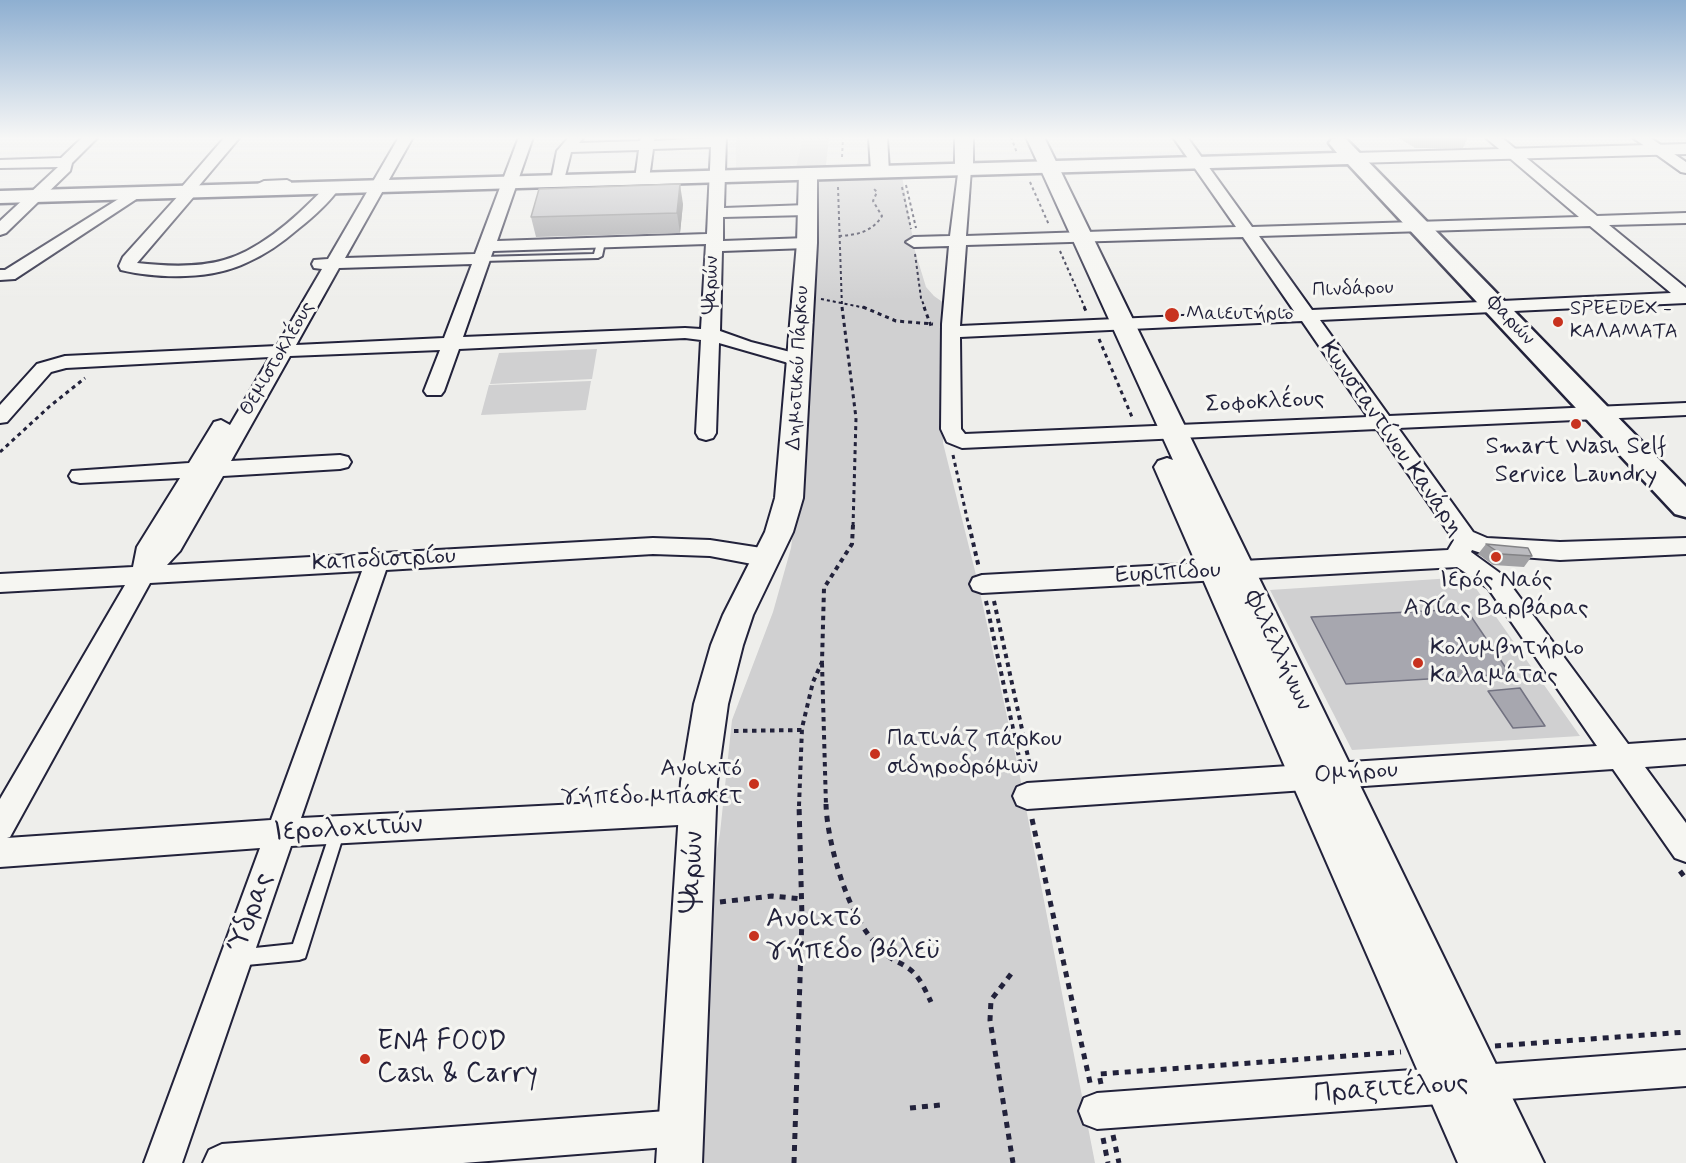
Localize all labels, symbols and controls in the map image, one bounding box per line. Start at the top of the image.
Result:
street label: Ψαρών [699,255,725,315]
street label: Πινδάρου [1312,277,1394,303]
street label: Δημοτικού Πάρκου [783,285,815,451]
street label: Φαρών [1481,291,1539,351]
street label: Θεμιστοκλέους [236,298,320,420]
place label: SPEEDEX - ΚΑΛΑΜΑΤΑ [1570,298,1678,345]
place label: Μαιευτήριο [1186,303,1293,327]
marker: Μαιευτήριο [1163,306,1181,324]
marker: SPEEDEX - ΚΑΛΑΜΑΤΑ [1551,315,1565,329]
street label: Κωνσταντίνου Κανάρη [1313,336,1469,542]
street label: Σοφοκλέους [1205,386,1325,420]
marker: Smart Wash Self Service Laundry [1569,417,1583,431]
place label: Smart Wash Self Service Laundry [1485,434,1667,490]
street label: Καποδιστρίου [311,543,457,579]
marker: Ιερός Ναός Αγίας Βαρβάρας [1489,550,1503,564]
street label: Ευριπίδου [1115,557,1221,591]
place label: Ιερός Ναός Αγίας Βαρβάρας [1403,567,1589,623]
street label: Φιλελλήνων [1237,587,1317,715]
place label: Κολυμβητήριο Καλαμάτας [1430,635,1584,691]
marker: Κολυμβητήριο Καλαμάτας [1411,656,1425,670]
place label: Πατινάζ πάρκου σιδηροδρόμων [887,726,1062,782]
marker: Πατινάζ πάρκου σιδηροδρόμων [868,747,882,761]
place label: Ανοιχτό γήπεδο μπάσκετ [561,756,742,812]
street label: Ομήρου [1313,757,1399,791]
marker: Ανοιχτό γήπεδο μπάσκετ [747,777,761,791]
street label: Ιερολοχιτών [272,809,424,851]
street label: Ψαρών [675,830,713,914]
street label: Ύδρας [222,869,282,957]
place label: Ανοιχτό γήπεδο βόλεϋ [766,903,939,969]
marker: Ανοιχτό γήπεδο βόλεϋ [747,929,761,943]
place label: ENA FOOD Cash & Carry [377,1026,538,1092]
marker: ENA FOOD Cash & Carry [358,1052,372,1066]
street label: Πραξιτέλους [1312,1068,1470,1112]

